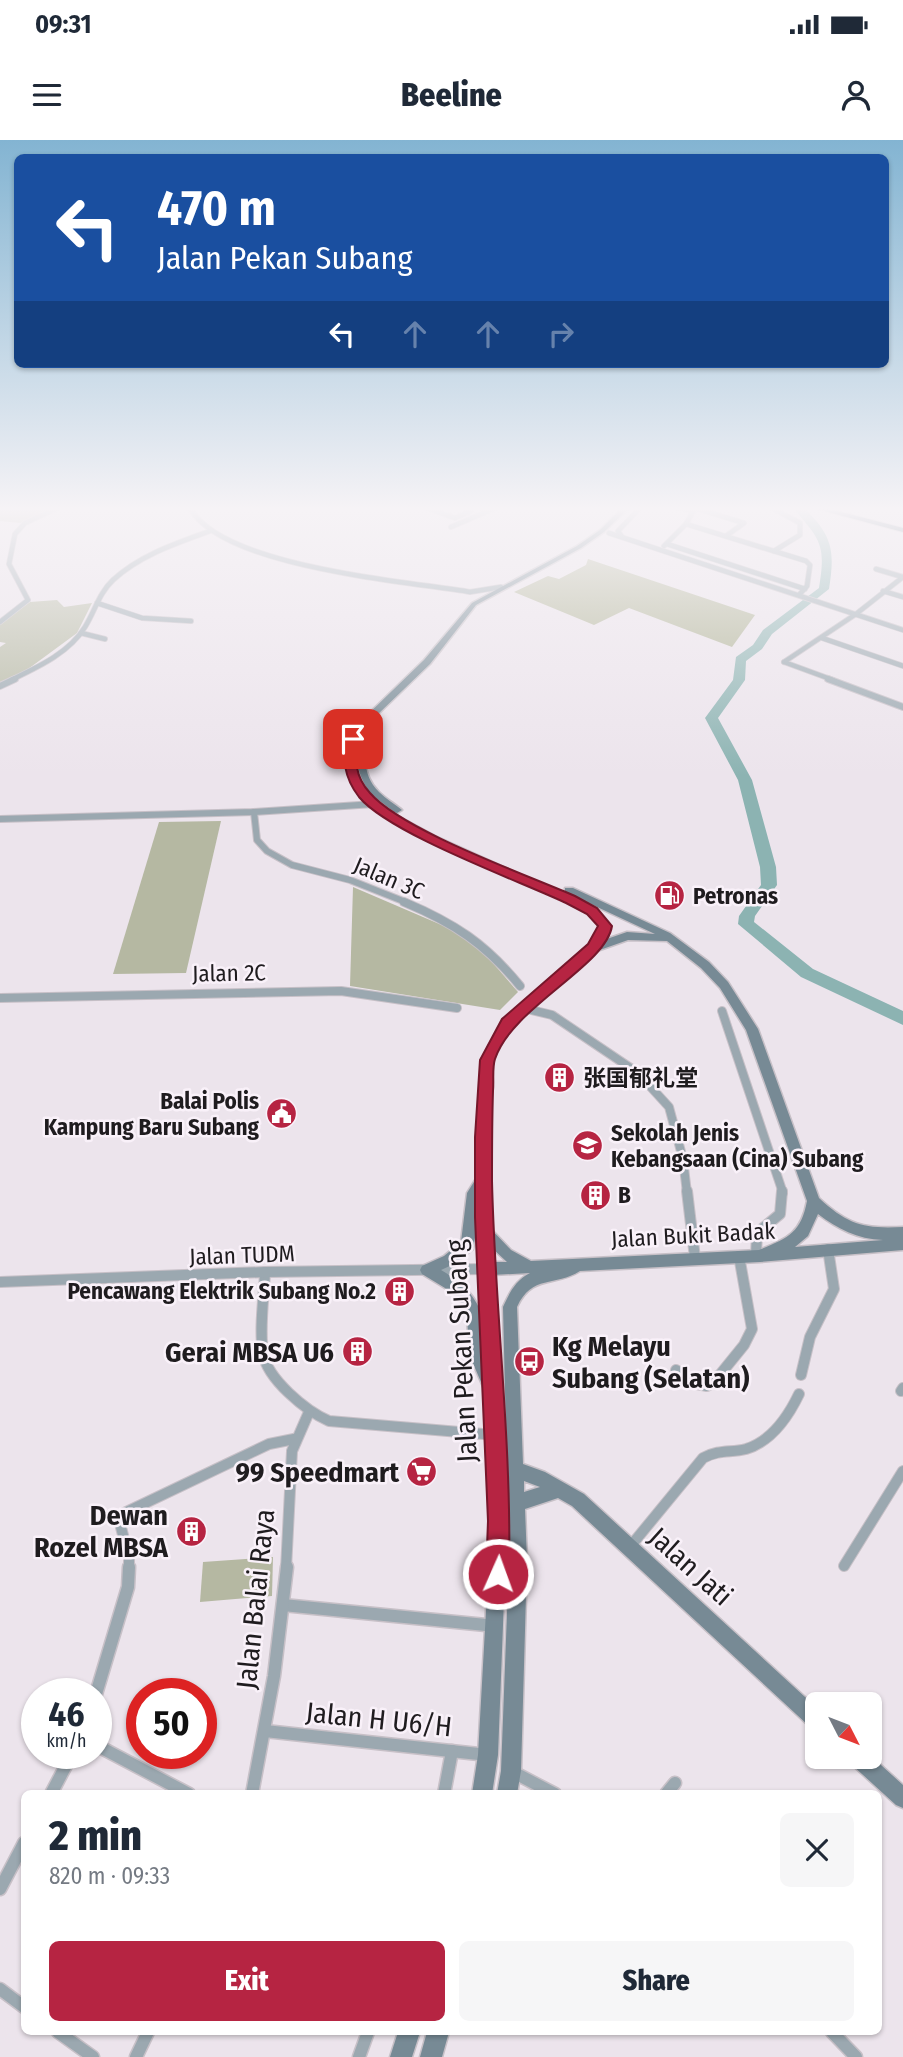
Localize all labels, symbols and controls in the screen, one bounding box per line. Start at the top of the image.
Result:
text: 09:31 [35,9,92,40]
icon: menu [28,76,66,114]
text: Beeline [401,76,502,114]
icon: person [837,76,875,114]
text: 470 m [157,179,276,238]
icon: left [42,182,133,273]
text: Jalan Pekan Subang [157,239,412,277]
icon: left [323,315,361,353]
icon: ahead [396,315,434,353]
icon: ahead [469,315,507,353]
icon: right [542,315,580,353]
pin [323,709,383,769]
icon: arrive [334,720,372,758]
street label: Jalan 3C [349,851,429,905]
fuel station icon: Petronas [653,879,687,913]
place label: Petronas [693,882,778,910]
street label: Jalan 2C [192,958,266,988]
building icon: 张国郁礼堂 [543,1061,577,1095]
place label: 张国郁礼堂 [583,1064,698,1092]
place label: Balai Polis Kampung Baru Subang [44,1087,260,1141]
public building icon: Balai Polis Kampung Baru Subang [265,1097,299,1131]
place label: Sekolah Jenis Kebangsaan (Cina) Subang [611,1119,864,1173]
school or university icon: Sekolah Jenis Kebangsaan (Cina) Subang [571,1129,605,1163]
building icon: B [578,1178,612,1212]
place label: B [618,1181,631,1209]
street label: Jalan Bukit Badak [610,1217,776,1253]
street label: Jalan Pekan Subang [439,1238,484,1463]
street label: Jalan TUDM [189,1239,295,1271]
building icon: Pencawang Elektrik Subang No.2 [382,1274,416,1308]
place label: Pencawang Elektrik Subang No.2 [67,1277,376,1305]
place label: Kg Melayu Subang (Selatan) [552,1330,750,1395]
building icon: Gerai MBSA U6 [340,1335,374,1369]
place label: Gerai MBSA U6 [165,1336,334,1369]
bus stop icon: Kg Melayu Subang (Selatan) [512,1345,546,1379]
supermarket icon: 99 Speedmart [405,1455,439,1489]
place label: 99 Speedmart [235,1456,400,1489]
place label: Dewan Rozel MBSA [34,1499,169,1564]
street label: Jalan Balai Raya [230,1507,281,1691]
building icon: Dewan Rozel MBSA [174,1514,208,1548]
street label: Jalan Jati [642,1520,739,1612]
position arrow [461,1537,535,1611]
speed limit sign: 50 [126,1678,217,1769]
north arrow [805,1692,882,1769]
map controls [805,1692,882,1769]
text: 46 [48,1693,85,1735]
street label: Jalan H U6/H [304,1695,454,1744]
text: km/h [46,1730,87,1752]
text: 2 min [49,1811,142,1861]
button: close [780,1813,854,1887]
text: 820 m · 09:33 [49,1862,170,1890]
button: Exit [49,1941,445,2021]
button: Share [459,1941,854,2021]

